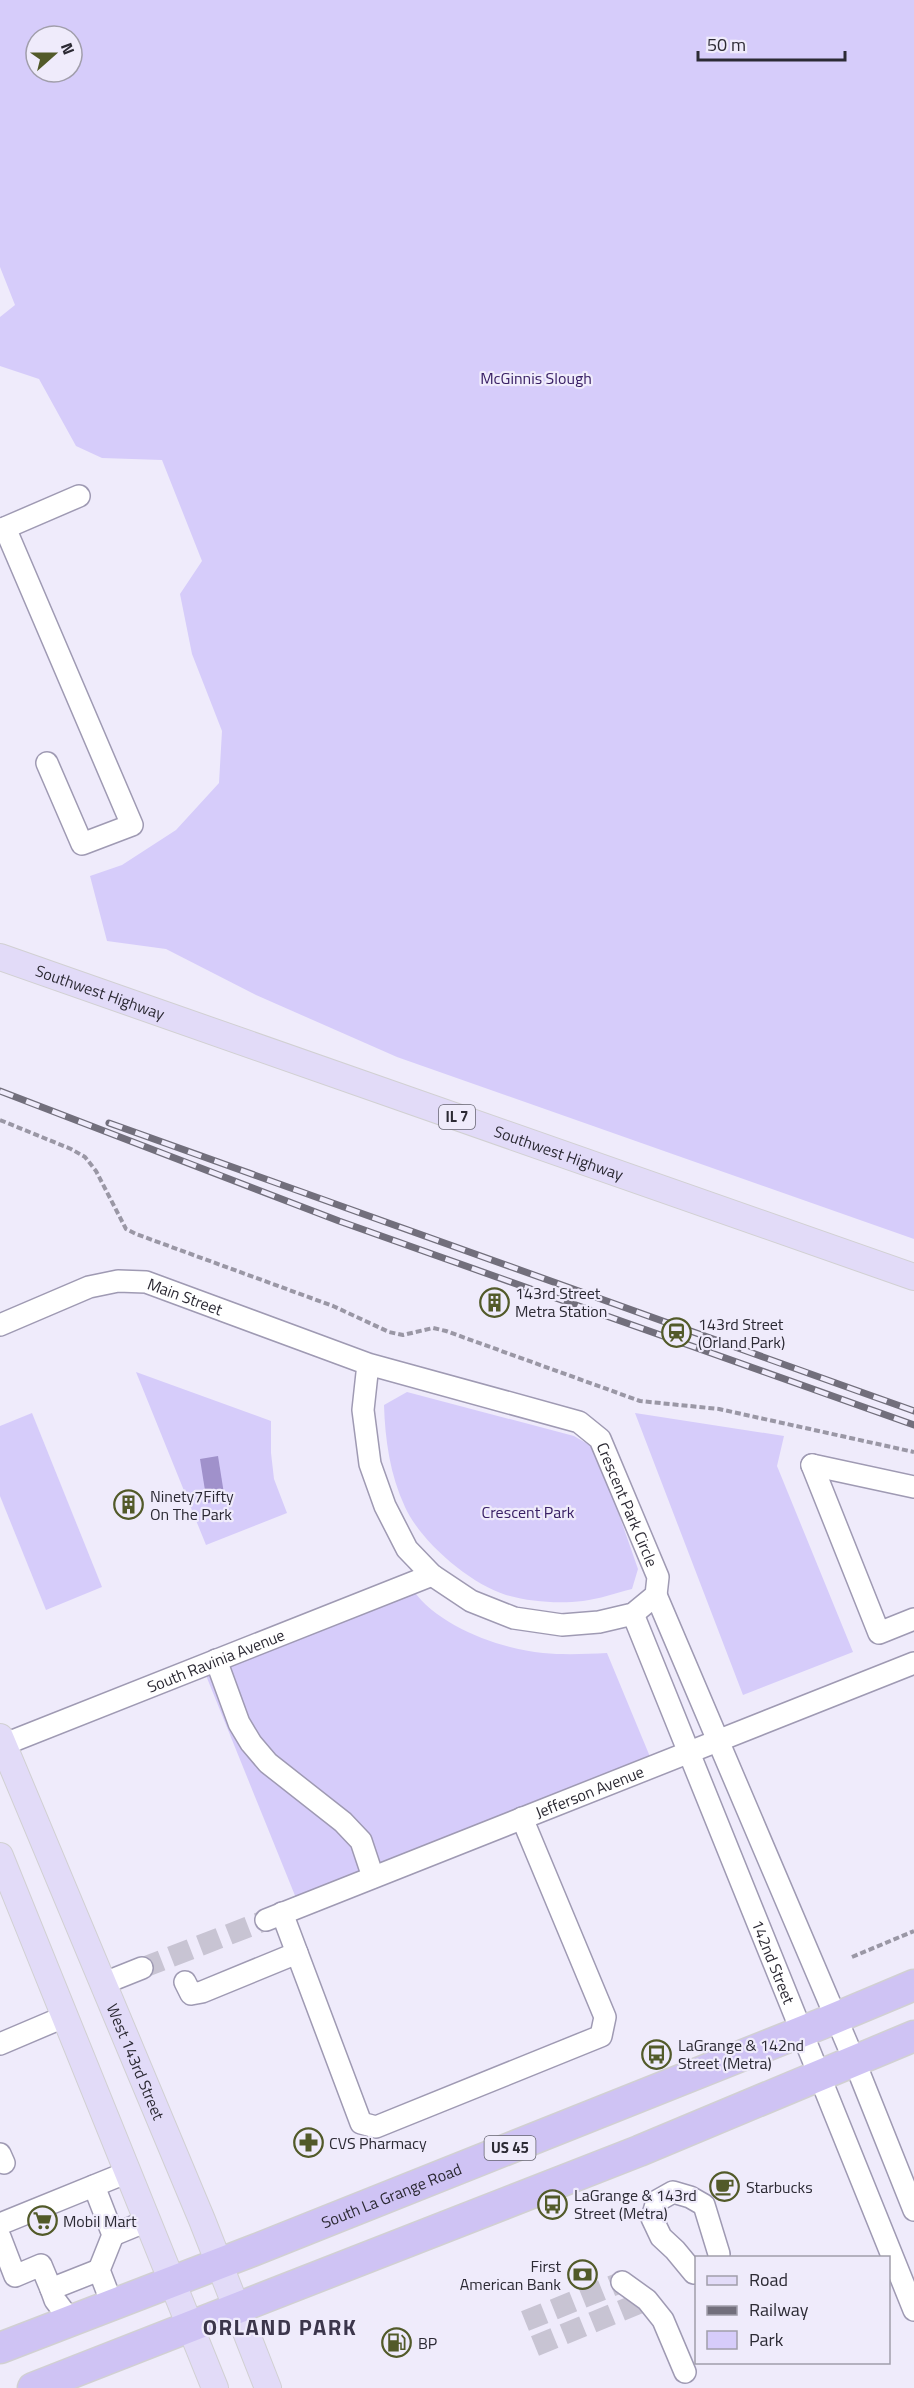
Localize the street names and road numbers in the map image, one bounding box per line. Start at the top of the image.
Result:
street label: Southwest Highway [32,958,168,1026]
road number: IL 7 [439,1105,475,1129]
street label: Southwest Highway [491,1119,627,1186]
street label: Main Street [144,1272,226,1321]
street label: Crescent Park Circle [591,1439,664,1570]
street label: South Ravinia Avenue [143,1623,288,1699]
street label: Jefferson Avenue [532,1759,647,1824]
street label: 142nd Street [746,1916,801,2008]
street label: West 143rd Street [101,2000,171,2124]
road number: US 45 [484,2136,536,2160]
street label: South La Grange Road [318,2157,465,2234]

